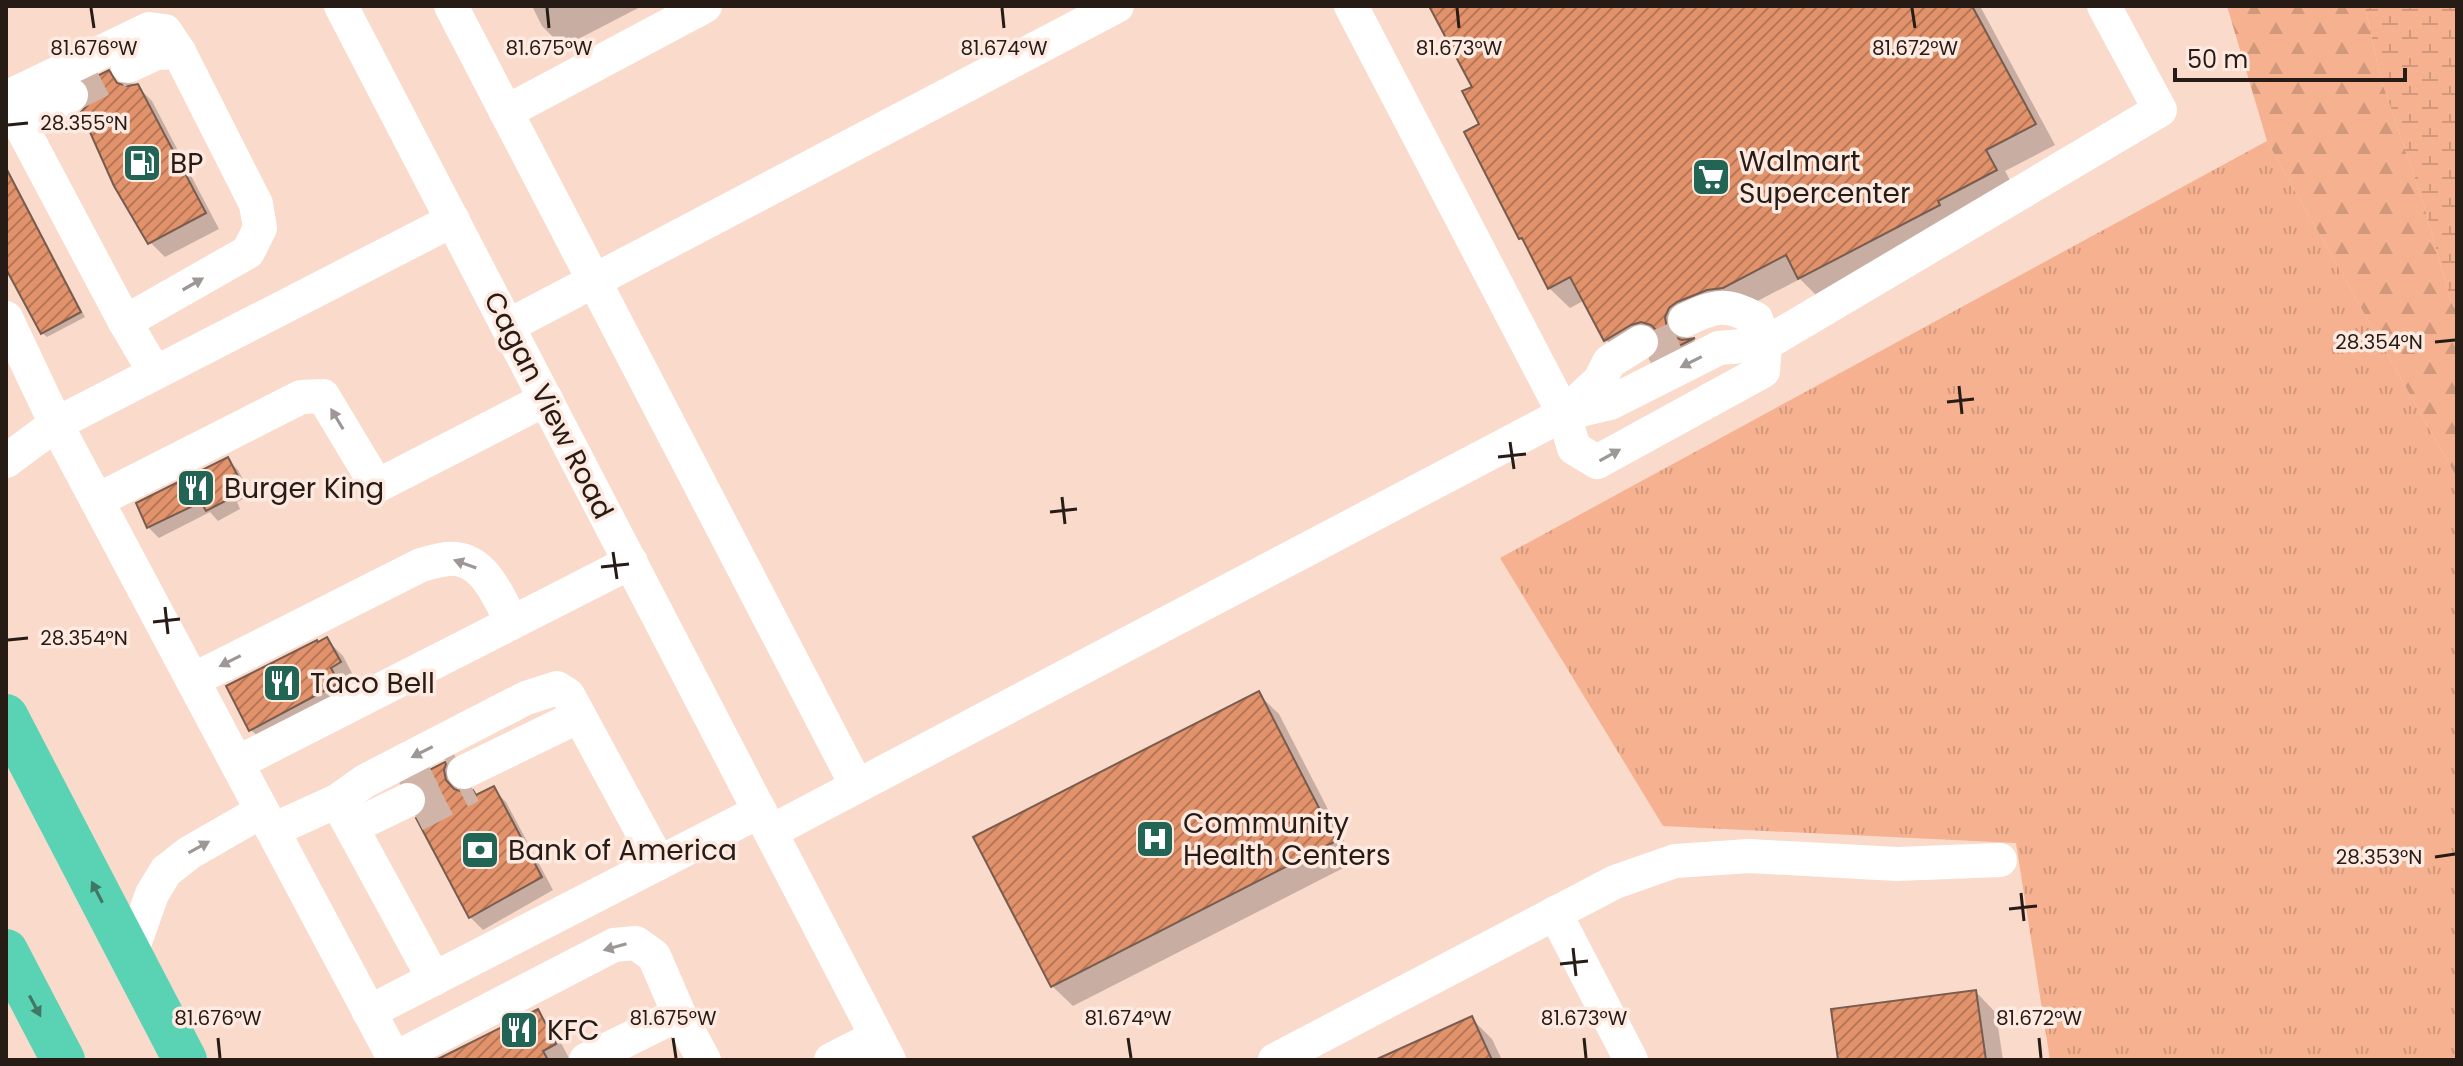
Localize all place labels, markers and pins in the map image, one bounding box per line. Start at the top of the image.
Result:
fuel station icon: BP [121,142,163,184]
place label: Walmart Supercenter [1739,142,1910,213]
place label: BP [170,144,203,183]
supermarket icon: Walmart Supercenter [1690,156,1732,198]
restaurant icon: Burger King [175,467,217,509]
place label: Burger King [224,469,384,508]
restaurant icon: Taco Bell [261,662,303,704]
place label: Taco Bell [310,664,435,703]
place label: Community Health Centers [1183,804,1391,875]
hospital icon: Community Health Centers [1134,818,1176,860]
bank icon: Bank of America [459,829,501,871]
place label: Bank of America [508,831,737,870]
restaurant icon: KFC [498,1009,540,1051]
place label: KFC [547,1011,600,1050]

